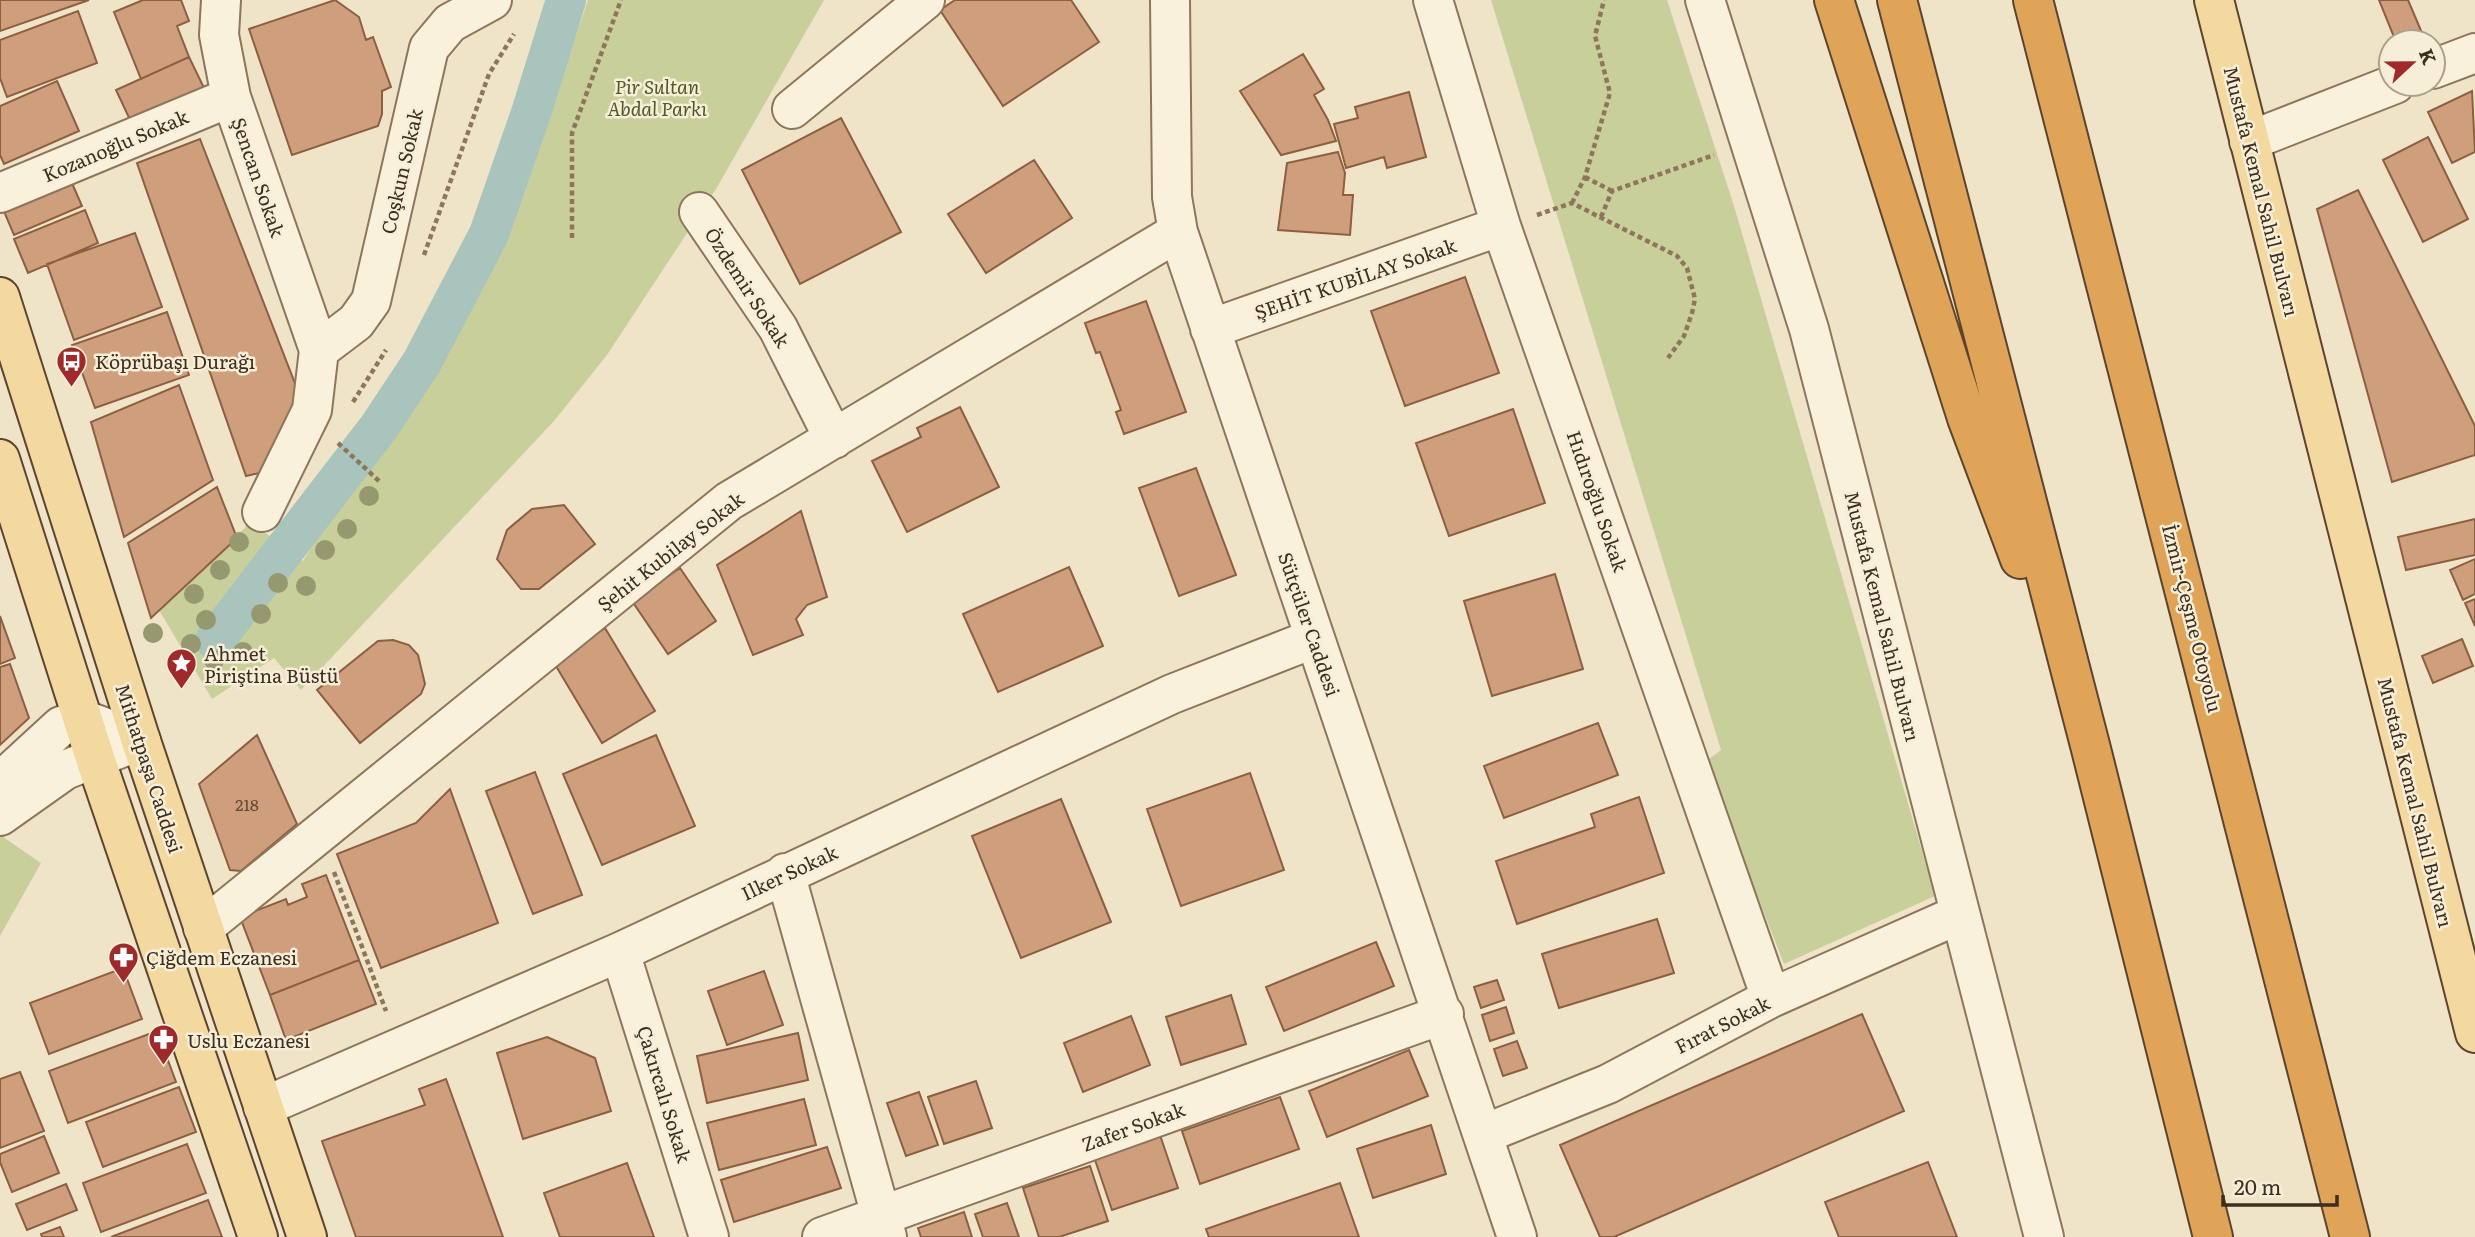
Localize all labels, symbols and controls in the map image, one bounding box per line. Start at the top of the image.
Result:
north arrow [2377,28,2447,98]
text: K [2413,44,2444,68]
street label: Mustafa Kemal Sahil Bulvarı [2217,63,2307,319]
park label: Pir Sultan Abdal Parkı [607,72,707,122]
street label: Kozanoğlu Sokak [38,102,193,188]
street label: Coşkun Sokak [373,105,429,237]
street label: Şencan Sokak [225,113,293,241]
street label: Özdemir Sokak [699,222,798,353]
street label: ŞEHİT KUBİLAY Sokak [1250,230,1460,326]
bus stop icon: Köprübaşı Durağı [55,344,89,388]
place label: Köprübaşı Durağı [95,347,255,375]
street label: Hıdıroğlu Sokak [1561,426,1635,576]
street label: Şehit Kubilay Sokak [591,484,750,617]
street label: Mustafa Kemal Sahil Bulvarı [1838,488,1928,744]
street label: İzmir-Çeşme Otoyolu [2156,521,2230,715]
street label: Sütçüler Caddesi [1272,548,1348,700]
place label: Ahmet Piriştina Büstü [204,639,339,689]
place icon: Ahmet Piriştina Büstü [164,647,198,691]
street label: Mustafa Kemal Sahil Bulvarı [2371,674,2461,930]
street label: Mithatpaşa Caddesi [109,680,191,856]
house number: 218 [235,792,259,816]
street label: Ilker Sokak [736,837,842,907]
pharmacy icon: Çiğdem Eczanesi [106,940,140,984]
place label: Çiğdem Eczanesi [146,943,297,971]
street label: Fırat Sokak [1670,988,1775,1060]
street label: Çakırcalı Sokak [631,1022,699,1166]
pharmacy icon: Uslu Eczanesi [147,1023,181,1067]
place label: Uslu Eczanesi [187,1026,310,1054]
street label: Zafer Sokak [1077,1094,1189,1158]
scale bar [2223,1164,2337,1208]
text: 20 m [2234,1170,2281,1201]

